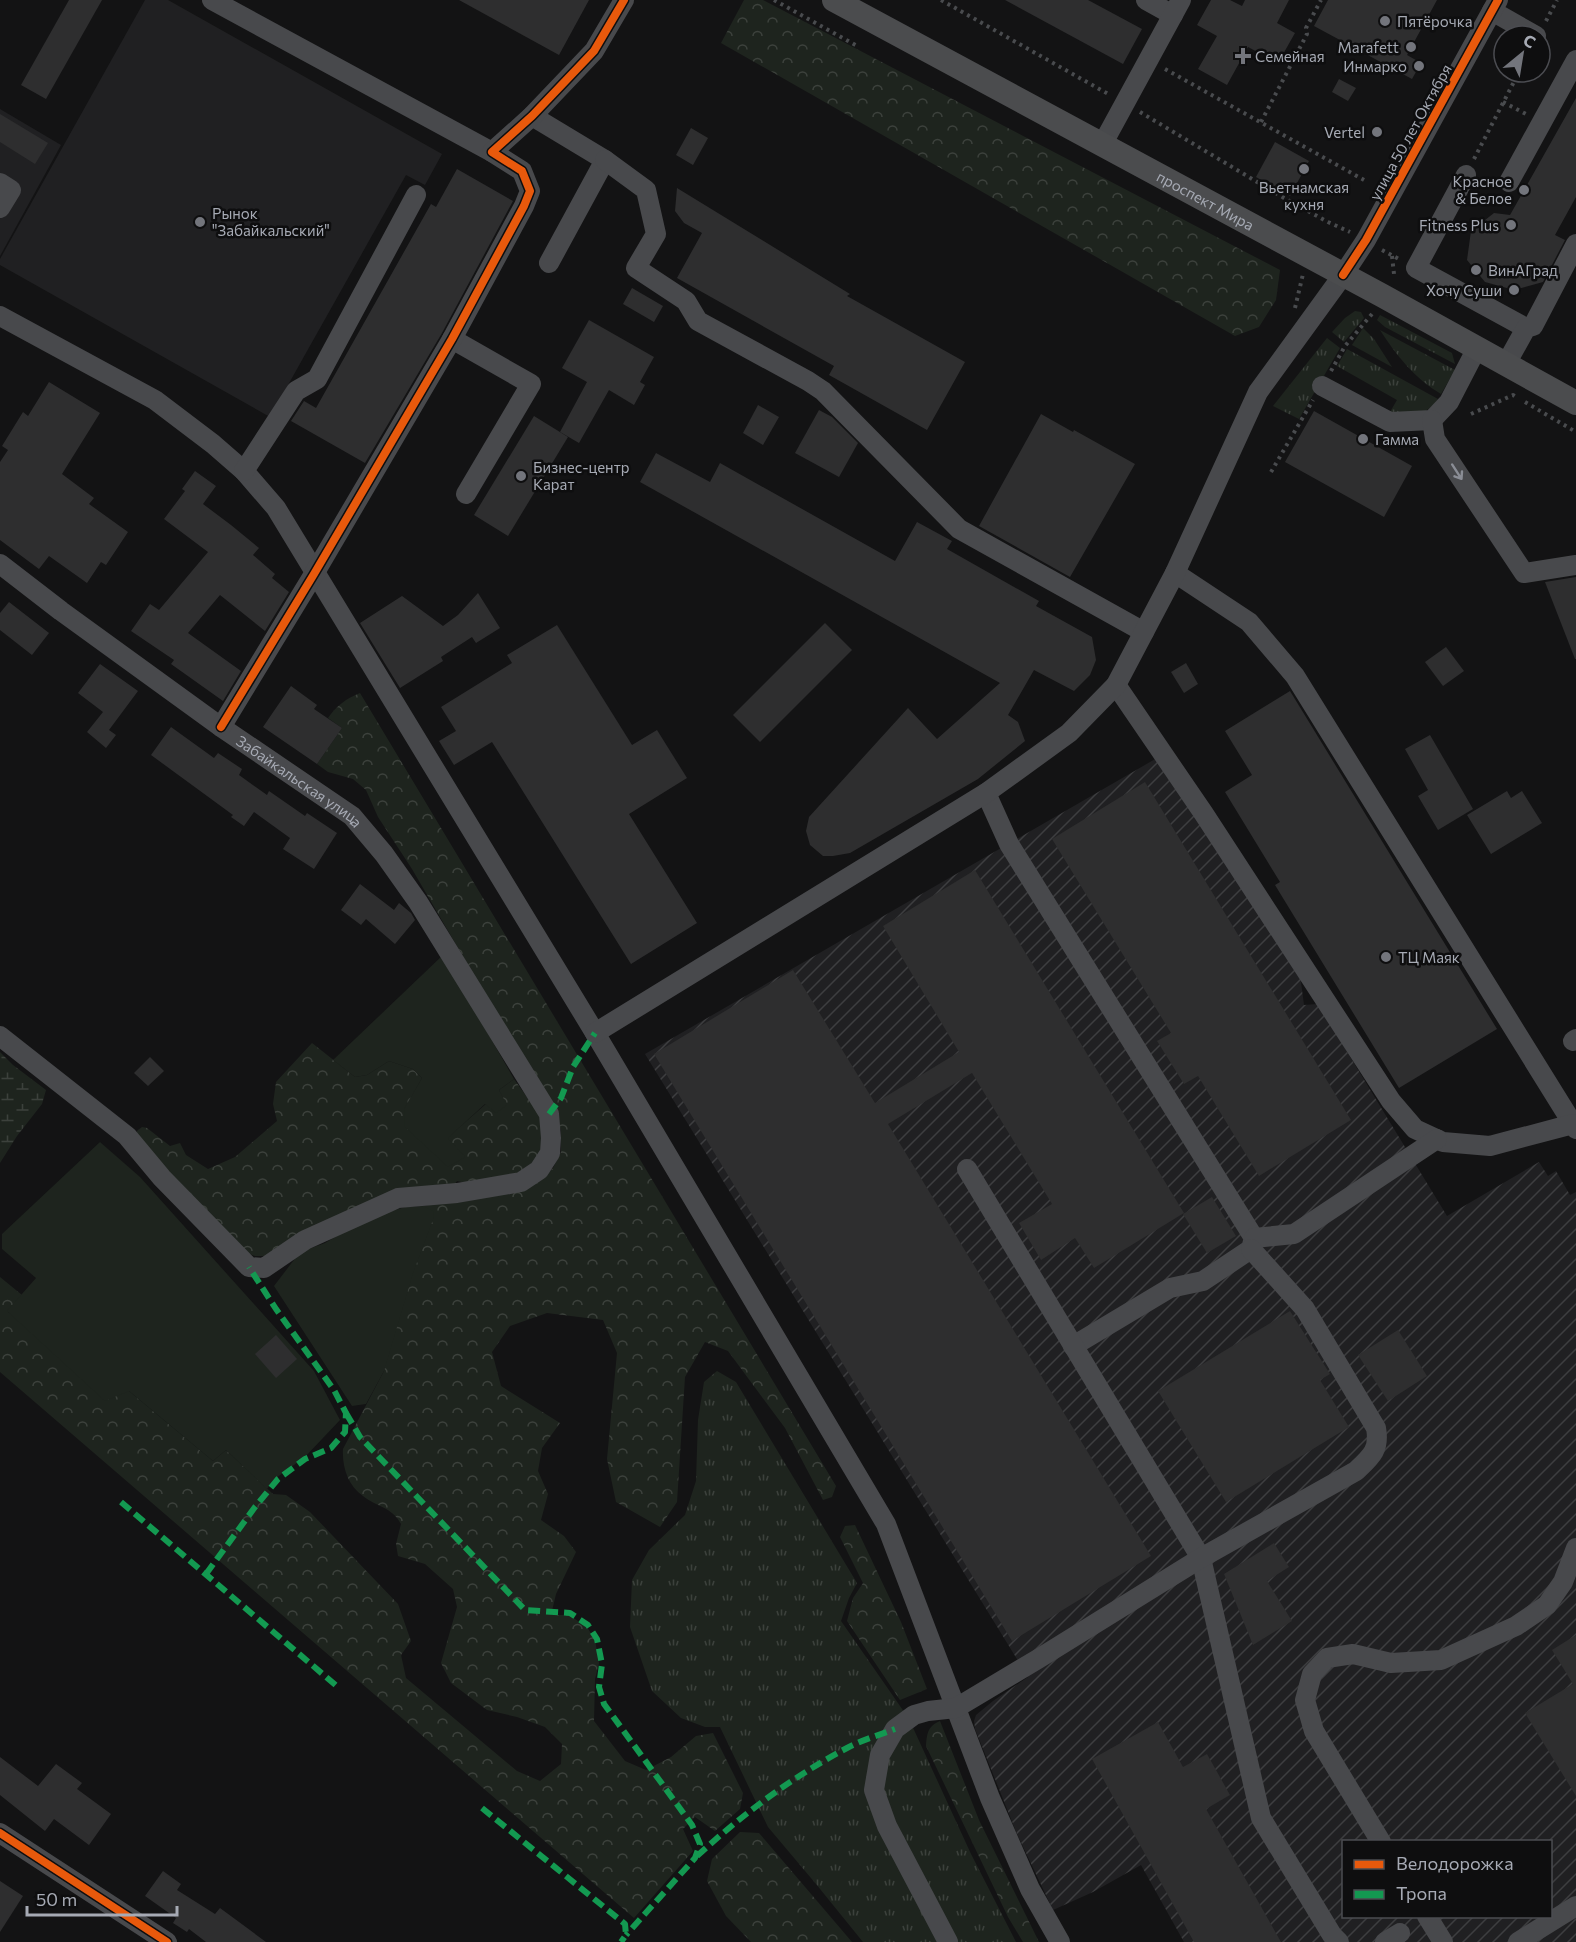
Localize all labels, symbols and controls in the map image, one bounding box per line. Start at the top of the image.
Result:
place label: Пятёрочка [1397,12,1472,30]
marker: Пятёрочка [1378,14,1392,28]
north arrow [1492,24,1552,84]
text: С [1520,30,1539,52]
place label: Marafett [1338,38,1399,56]
marker: Marafett [1404,40,1418,54]
place label: Семейная [1255,47,1325,65]
marker: Семейная [1236,49,1250,63]
place label: Инмарко [1343,57,1407,75]
marker: Инмарко [1412,59,1426,73]
street label: улица 50 лет Октября [1365,61,1455,203]
place label: Vertel [1324,123,1365,141]
marker: Vertel [1370,125,1384,139]
marker: Вьетнамская кухня [1297,162,1311,176]
street label: проспект Мира [1154,167,1257,234]
place label: Красное & Белое [1453,172,1512,207]
place label: Вьетнамская кухня [1259,178,1349,213]
marker: Красное & Белое [1517,183,1531,197]
place label: Рынок "Забайкальский" [212,204,330,239]
marker: Рынок "Забайкальский" [193,215,207,229]
place label: Fitness Plus [1419,216,1499,234]
marker: Fitness Plus [1504,218,1518,232]
place label: ВинАГрад [1488,261,1558,279]
marker: ВинАГрад [1469,263,1483,277]
place label: Хочу Суши [1426,281,1502,299]
marker: Хочу Суши [1507,283,1521,297]
place label: Гамма [1375,430,1419,448]
marker: Гамма [1356,432,1370,446]
place label: Бизнес-центр Карат [533,458,629,493]
one-way arrow [1451,463,1463,480]
marker: Бизнес-центр Карат [514,469,528,483]
street label: Забайкальская улица [233,731,366,831]
place label: ТЦ Маяк [1398,948,1460,966]
marker: ТЦ Маяк [1379,950,1393,964]
legend [1342,1840,1552,1918]
text: Велодорожка [1396,1852,1514,1874]
scale bar [27,1879,177,1917]
text: Тропа [1396,1882,1447,1904]
text: 50 m [36,1888,77,1910]

